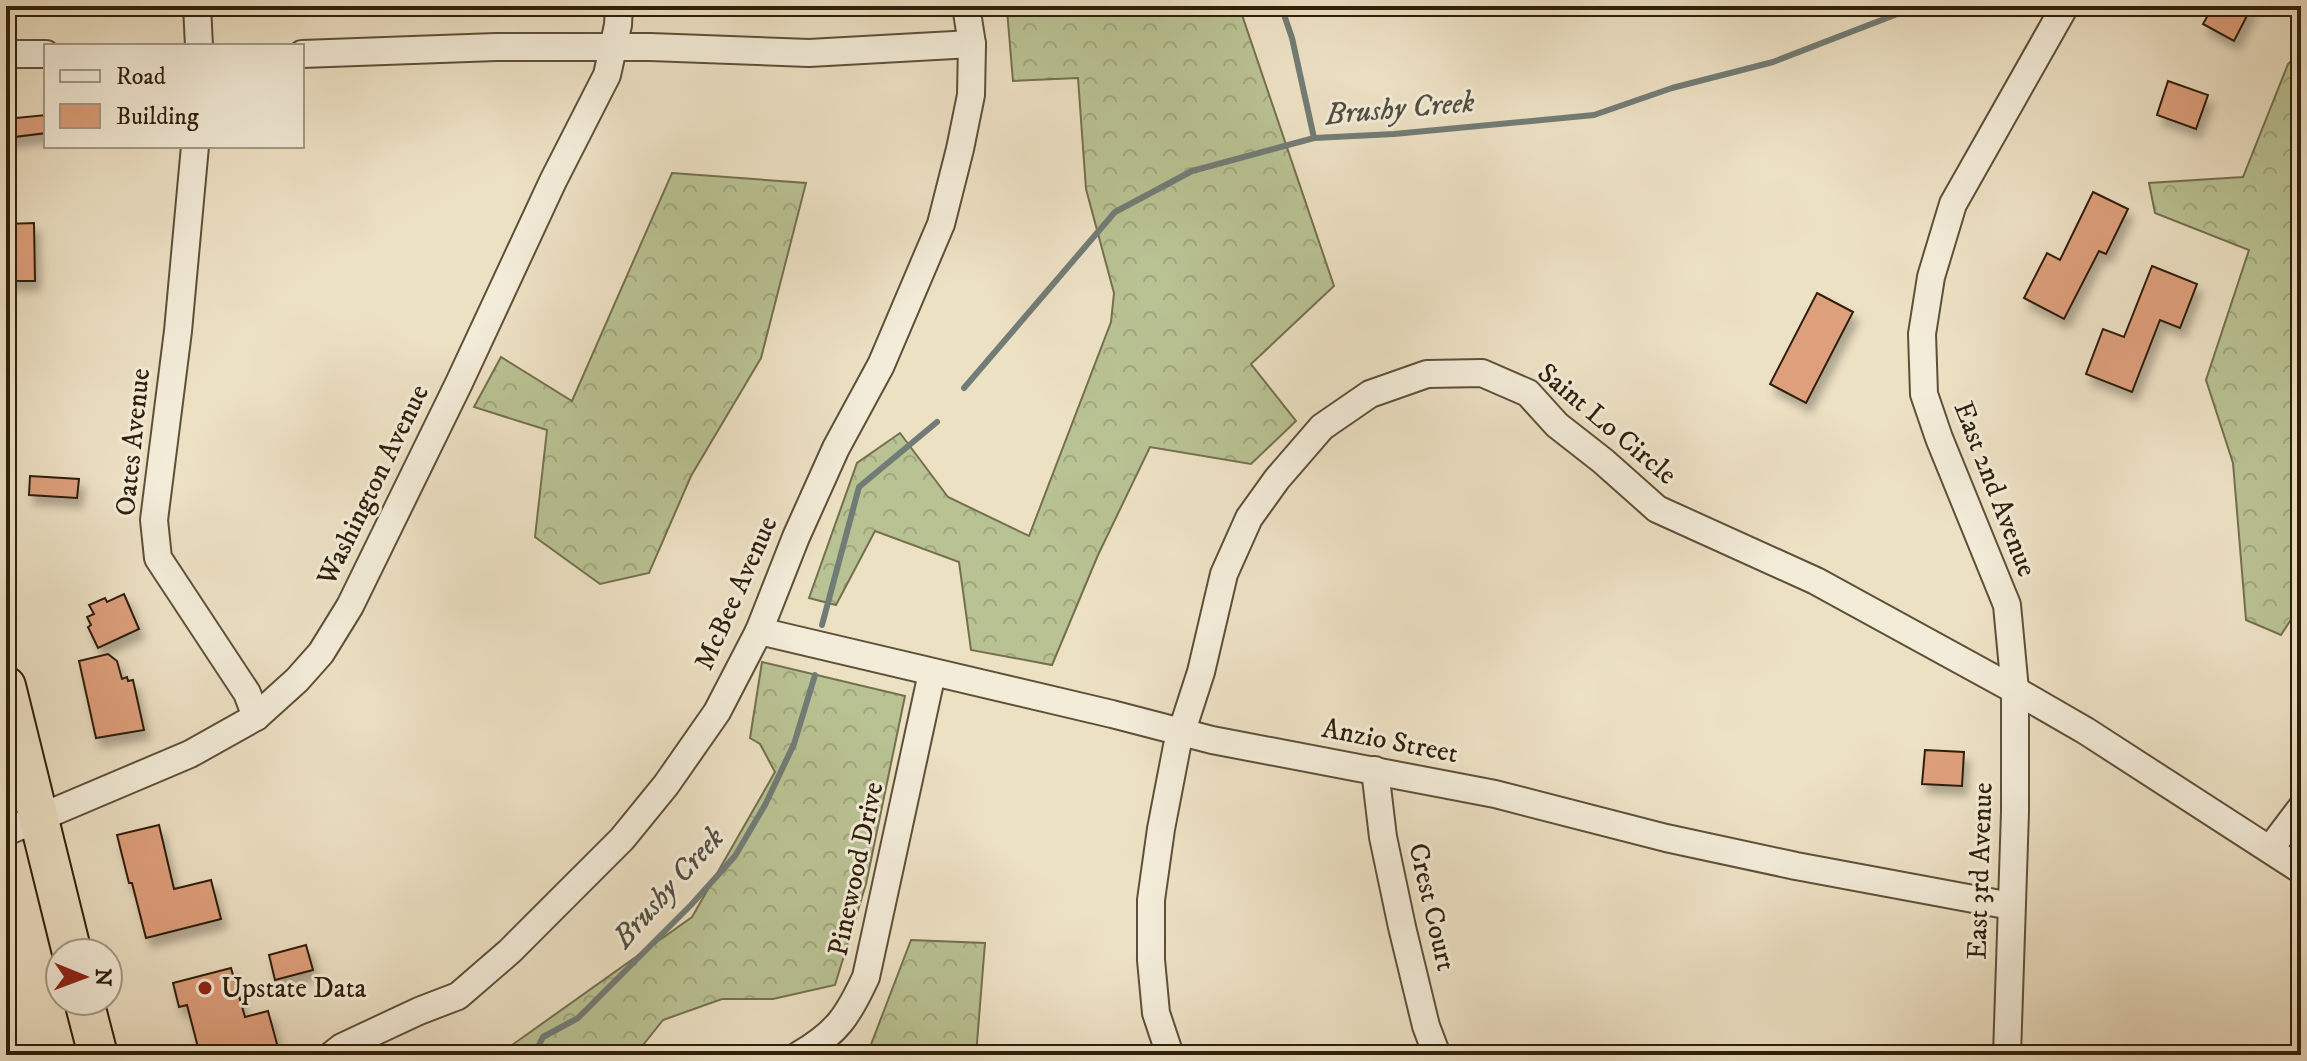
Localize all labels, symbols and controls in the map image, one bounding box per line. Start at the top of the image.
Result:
legend [44,44,304,148]
text: Road [116,62,166,92]
water label: Brushy Creek [1323,84,1477,134]
text: Building [116,102,199,132]
street label: Saint Lo Circle [1530,356,1684,492]
street label: Oates Avenue [108,366,158,518]
street label: Washington Avenue [309,379,437,592]
street label: East 2nd Avenue [1946,396,2044,582]
street label: McBee Avenue [686,511,786,675]
street label: Anzio Street [1319,711,1461,771]
street label: Pinewood Drive [820,779,892,959]
street label: East 3rd Avenue [1959,782,2001,960]
water label: Brushy Creek [605,820,733,957]
street label: Crest Court [1400,840,1464,974]
north arrow [44,937,124,1017]
text: N [89,968,116,987]
place label: Upstate Data [221,971,367,1006]
marker: Upstate Data [196,979,214,997]

